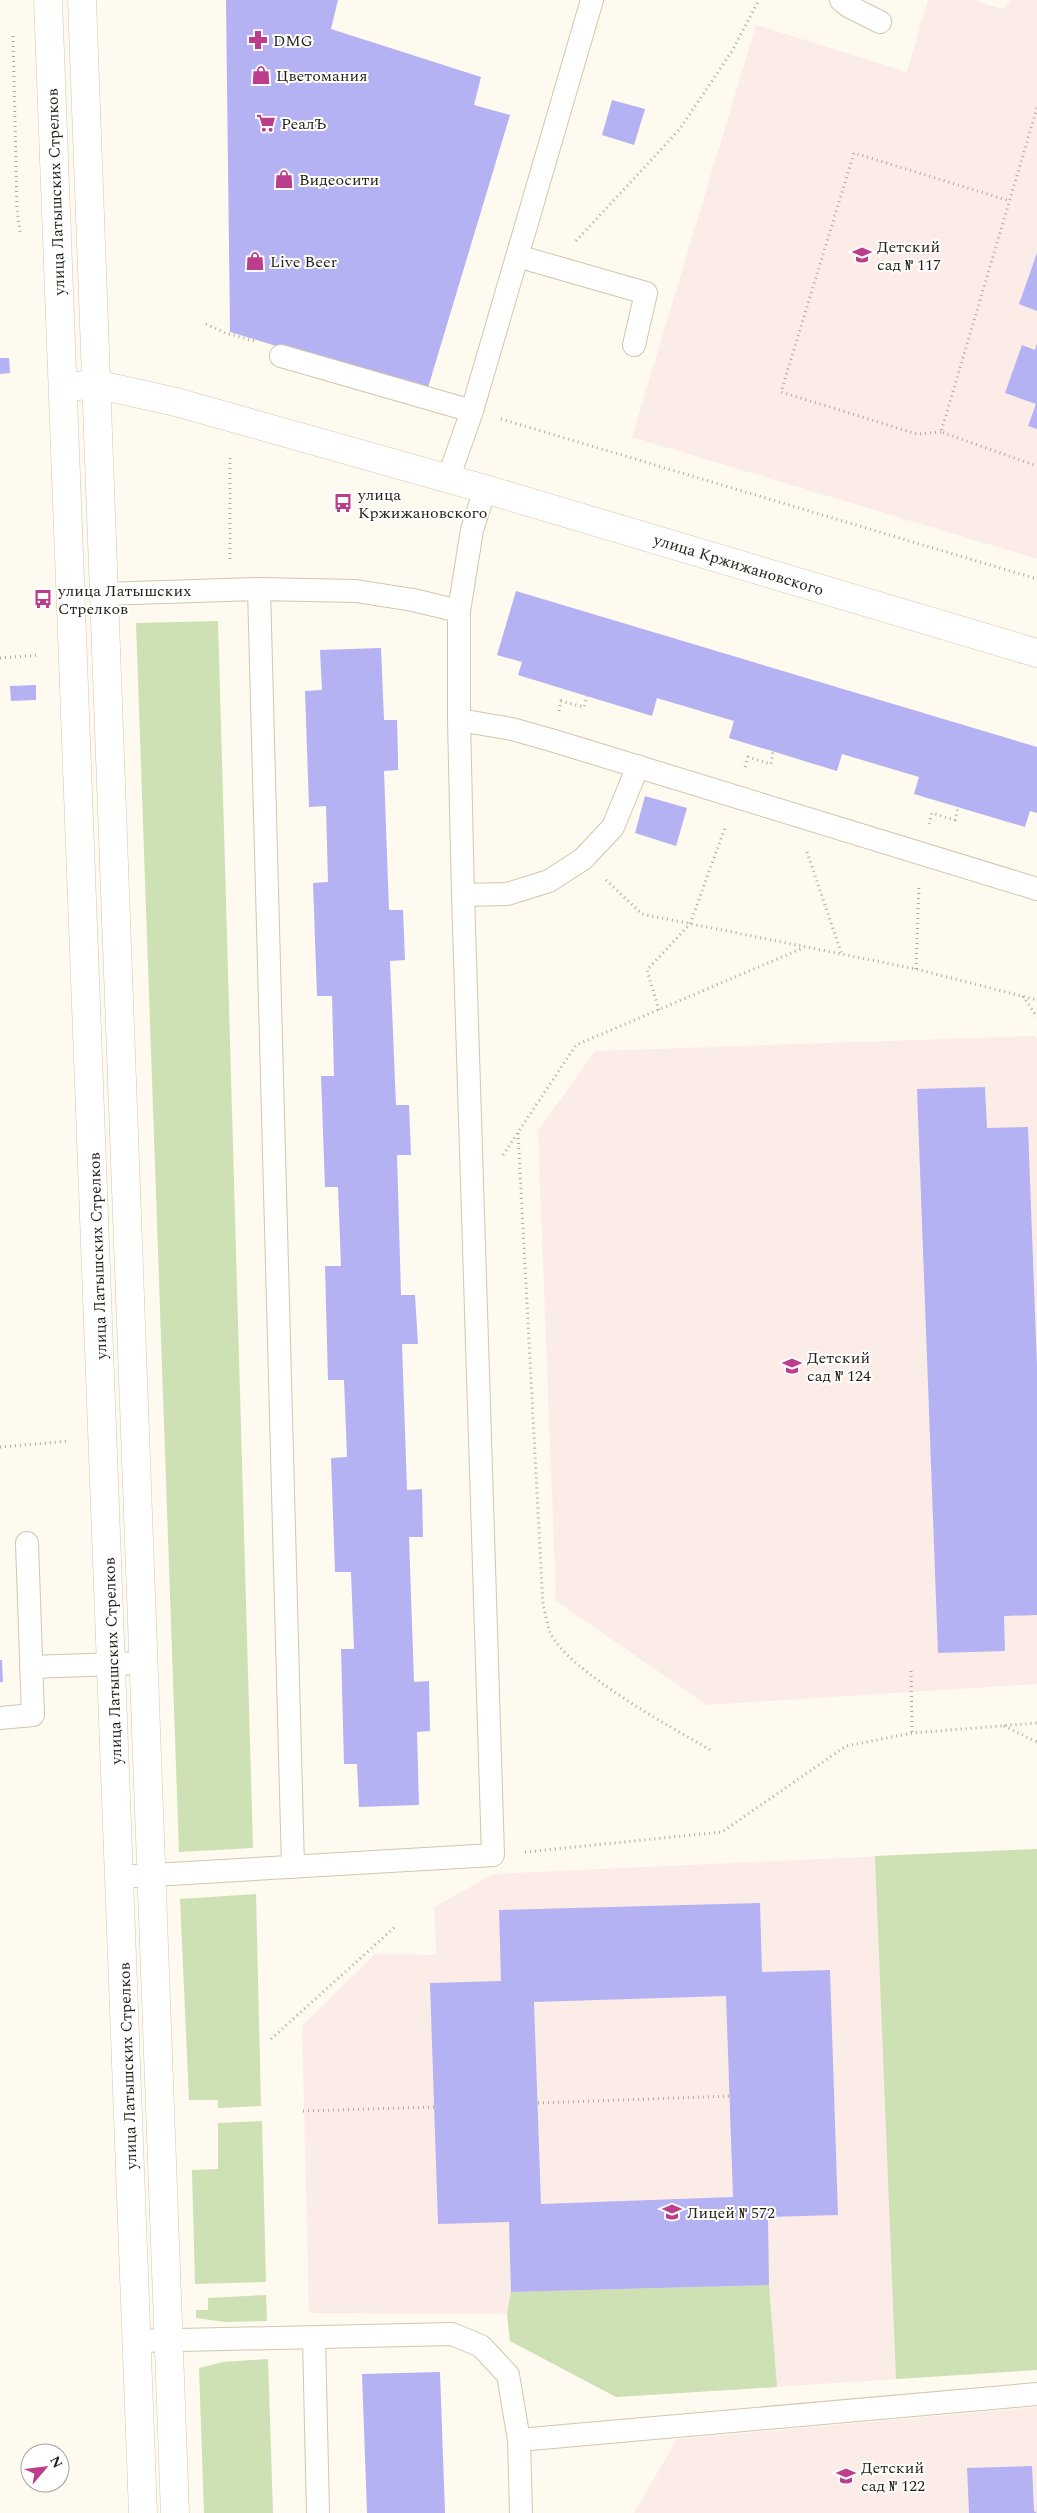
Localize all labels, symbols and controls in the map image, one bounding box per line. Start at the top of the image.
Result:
pharmacy icon: DMG [247,29,269,51]
place label: DMG [273,29,313,53]
shop icon: Цветомания [250,64,272,86]
place label: Цветомания [276,64,368,88]
street label: улица Латышских Стрелков [40,88,72,297]
supermarket icon: РеалЪ [255,112,277,134]
place label: РеалЪ [281,112,327,136]
shop icon: Видеосити [273,168,295,190]
place label: Видеосити [299,168,379,192]
place label: Детский сад № 117 [877,235,941,277]
school or university icon: Детский сад № 117 [851,244,873,266]
shop icon: Live Beer [244,250,266,272]
place label: Live Beer [270,250,337,274]
place label: улица Кржижановского [357,483,487,525]
bus stop icon: улица Кржижановского [332,492,354,514]
street label: улица Кржижановского [650,527,827,602]
place label: улица Латышских Стрелков [57,579,191,621]
bus stop icon: улица Латышских Стрелков [32,588,54,610]
street label: улица Латышских Стрелков [82,1152,114,1361]
place label: Детский сад № 124 [807,1346,871,1388]
school or university icon: Детский сад № 124 [781,1355,803,1377]
street label: улица Латышских Стрелков [97,1557,129,1766]
street label: улица Латышских Стрелков [112,1962,144,2171]
school or university icon: Лицей № 572 [661,2201,683,2223]
place label: Лицей № 572 [687,2201,775,2225]
north arrow [20,2443,70,2493]
text: N [44,2452,68,2472]
place label: Детский сад № 122 [861,2456,925,2498]
school or university icon: Детский сад № 122 [835,2465,857,2487]

